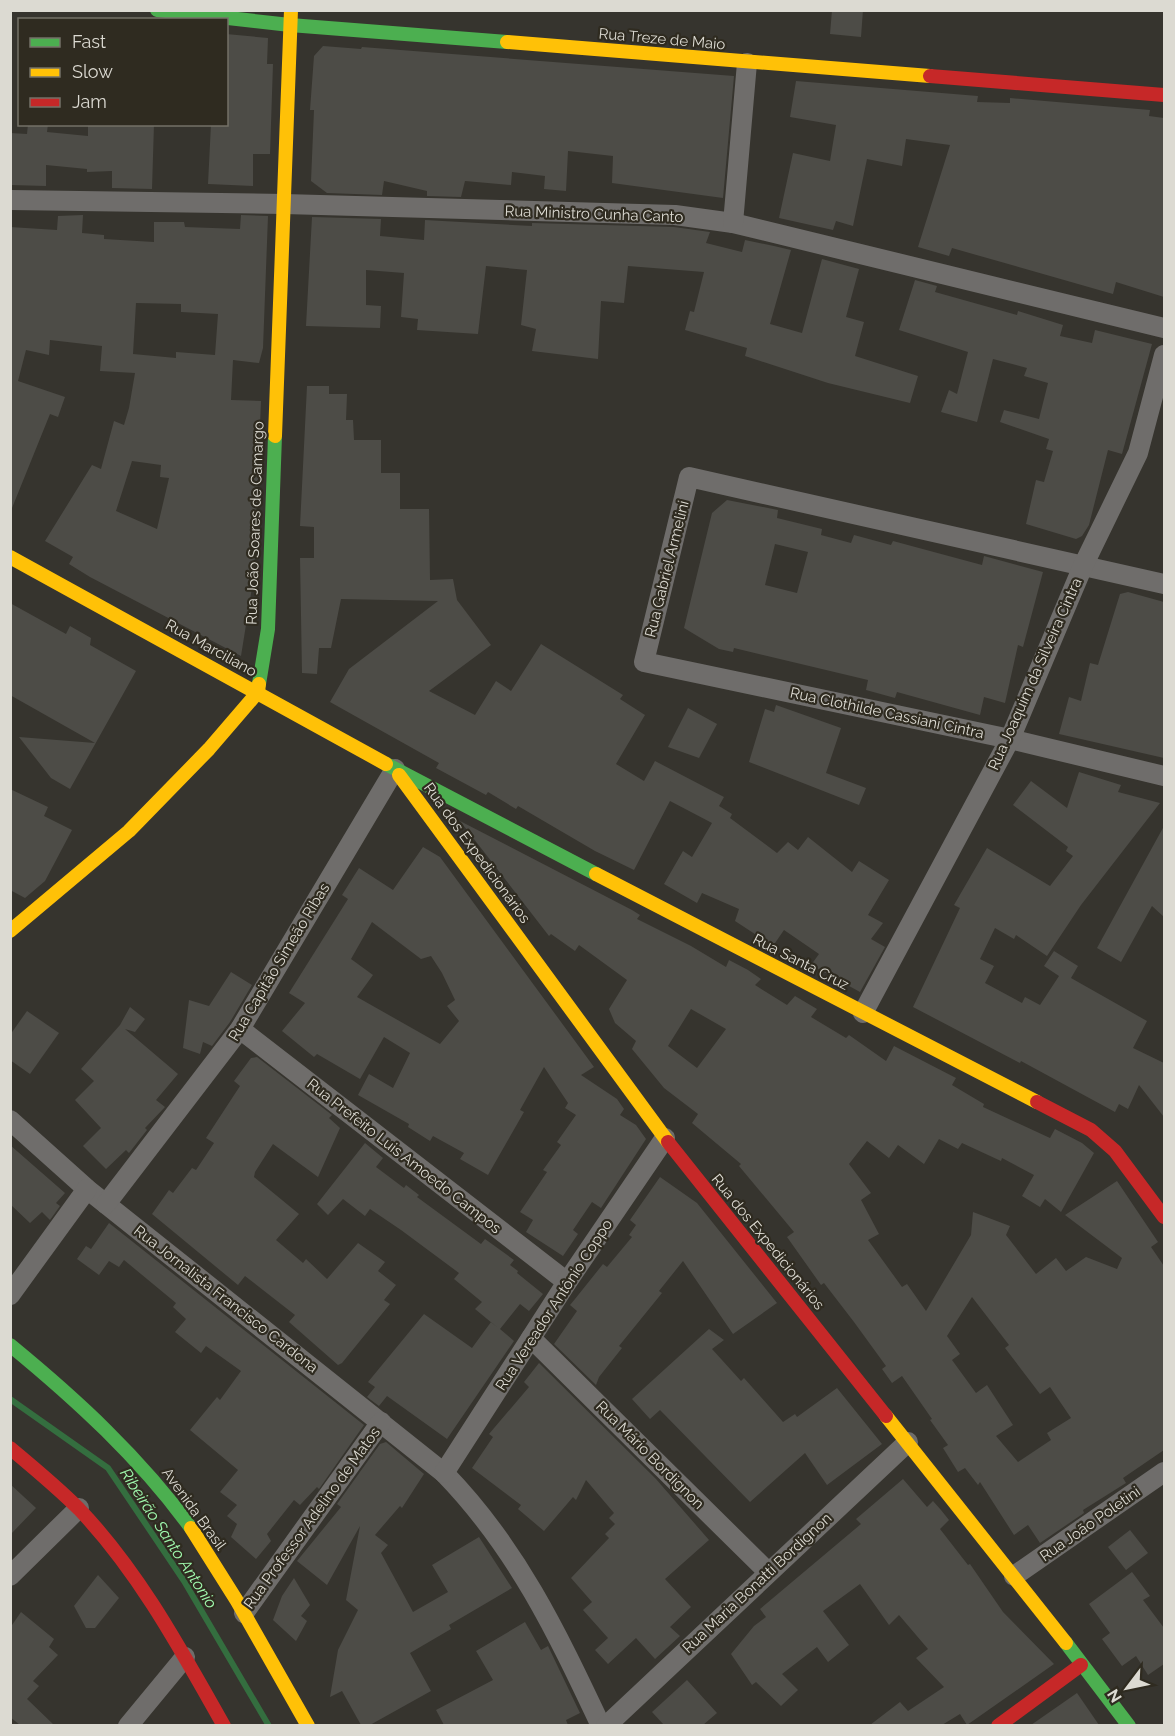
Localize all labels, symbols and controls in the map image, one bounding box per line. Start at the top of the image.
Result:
legend [18,18,228,126]
street label: Rua Treze de Maio [598,25,726,54]
text: Fast [72,31,106,52]
text: Slow [72,61,113,82]
text: Jam [72,91,107,112]
street label: Rua Ministro Cunha Canto [504,202,684,226]
street label: Rua João Soares de Camargo [242,421,268,625]
street label: Rua Gabriel Armelini [641,499,693,639]
street label: Rua Joaquim da Silveira Cintra [984,575,1086,773]
street label: Rua Marciliano [162,616,260,681]
street label: Rua Clothilde Cassiani Cintra [788,684,986,742]
street label: Rua dos Expedicionários [420,779,534,927]
street label: Rua Capitão Simeão Ribas [225,880,333,1044]
street label: Rua Santa Cruz [750,930,852,994]
street label: Rua Prefeito Luis Amoedo Campos [303,1075,505,1237]
street label: Rua dos Expedicionários [708,1171,828,1313]
street label: Rua Vereador Antônio Coppo [492,1216,616,1394]
street label: Rua Jornalista Francisco Cardona [130,1221,322,1377]
street label: Rua Mário Bordignon [592,1397,708,1513]
street label: Rua Professor Adelino de Matos [240,1424,384,1612]
street label: Avenida Brasil [158,1464,230,1554]
water label: Ribeirão Santo Antonio [116,1465,221,1612]
street label: Rua João Poletini [1036,1483,1144,1565]
street label: Rua Maria Bonatti Bordignon [679,1509,835,1657]
north arrow [1097,1658,1157,1718]
text: N [1103,1685,1126,1706]

